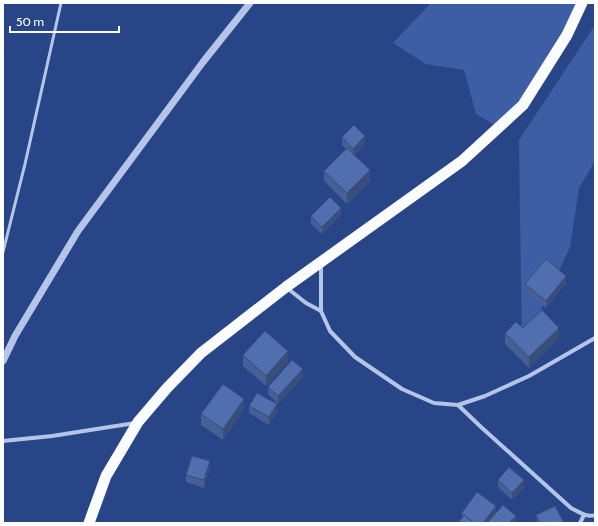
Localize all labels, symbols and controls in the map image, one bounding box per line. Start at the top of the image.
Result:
scale bar [10,8,119,34]
text: 50 m [16,14,44,29]

